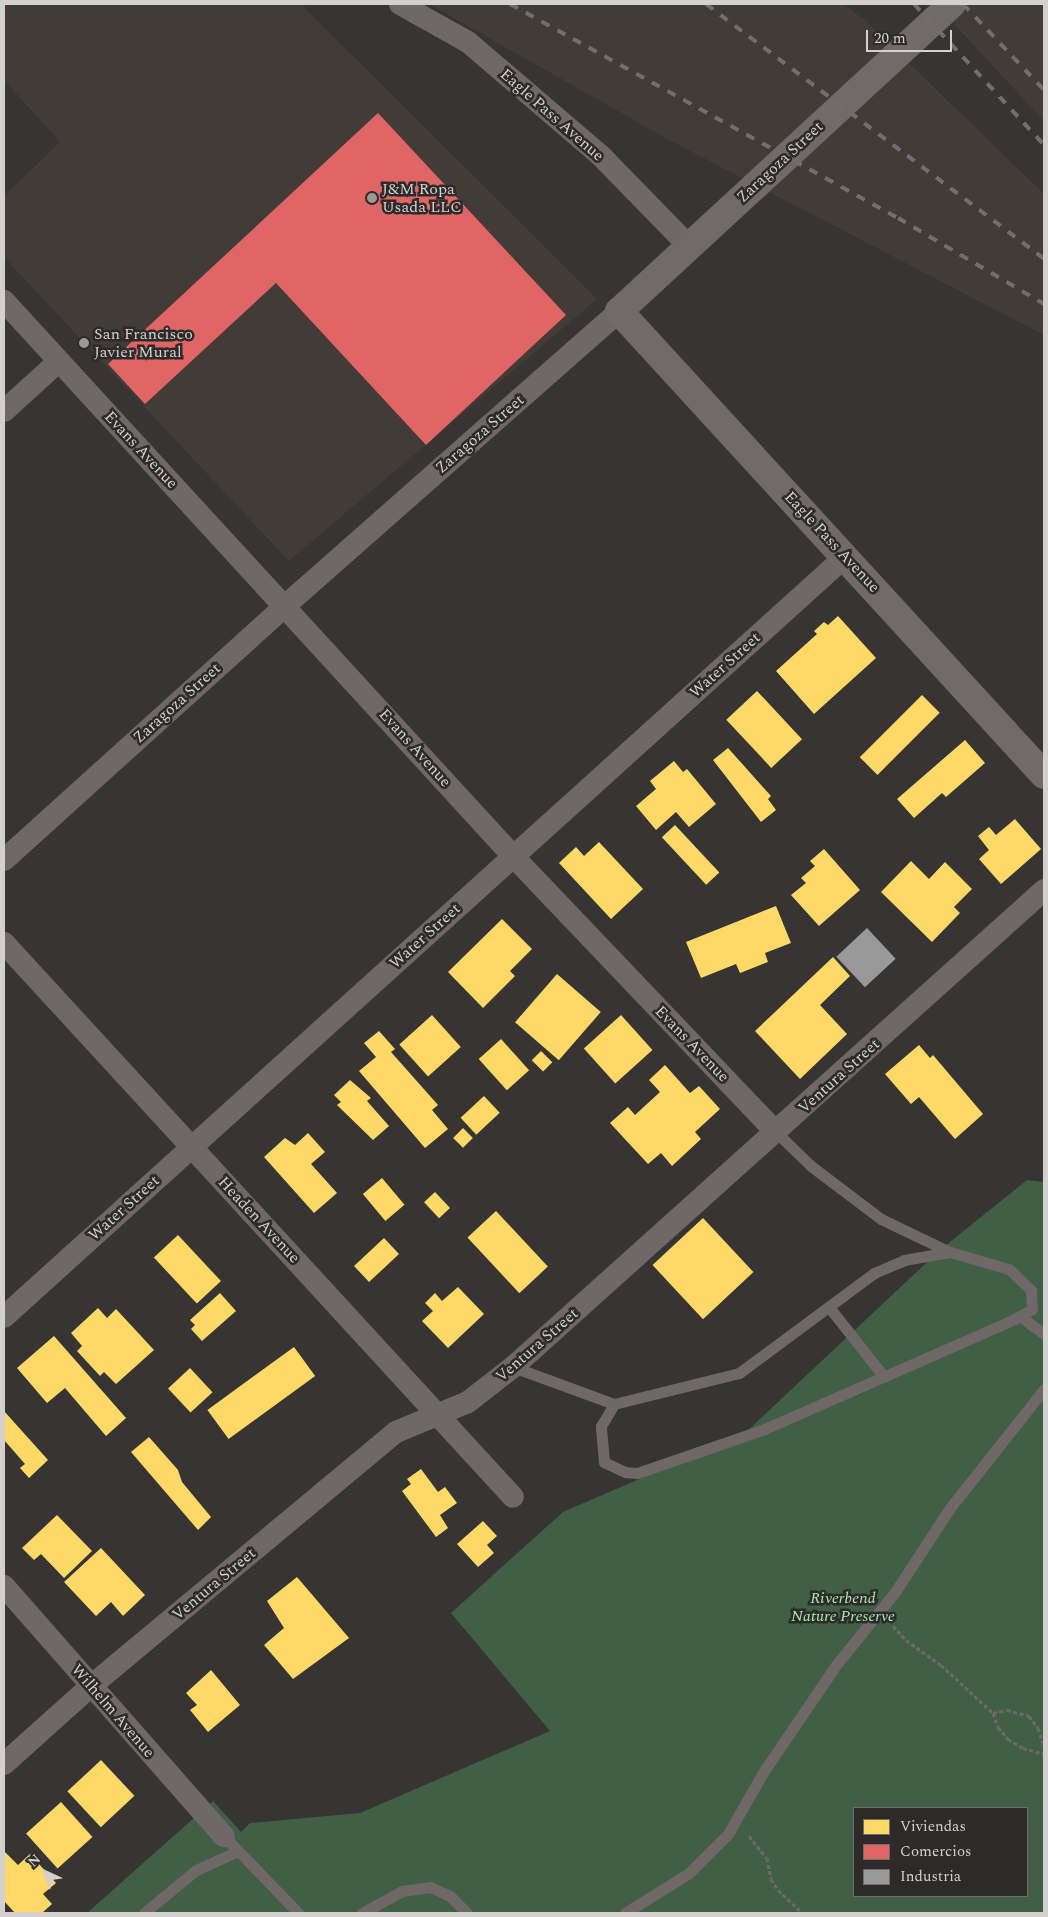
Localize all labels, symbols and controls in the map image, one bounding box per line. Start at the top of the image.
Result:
scale bar [868,20,954,52]
text: 20 m [874,27,906,50]
street label: Eagle Pass Avenue [496,65,608,165]
street label: Zaragoza Street [733,117,827,207]
place label: J&M Ropa Usada LLC [382,179,462,217]
marker: J&M Ropa Usada LLC [366,192,378,204]
place label: San Francisco Javier Mural [94,324,193,362]
marker: San Francisco Javier Mural [78,337,90,349]
street label: Zaragoza Street [432,390,528,478]
street label: Evans Avenue [100,407,182,493]
street label: Eagle Pass Avenue [780,487,884,597]
street label: Water Street [686,628,764,702]
street label: Zaragoza Street [129,659,225,747]
street label: Evans Avenue [375,705,455,791]
street label: Water Street [386,899,464,973]
street label: Evans Avenue [651,1002,733,1086]
street label: Ventura Street [794,1034,884,1118]
street label: Water Street [85,1171,163,1245]
street label: Headen Avenue [214,1173,304,1267]
street label: Ventura Street [492,1304,582,1386]
street label: Ventura Street [168,1544,260,1624]
park label: Riverbend Nature Preserve [791,1588,895,1626]
street label: Wilhelm Avenue [67,1660,159,1762]
legend [853,1807,1028,1897]
text: Viviendas [900,1815,966,1838]
text: Comercios [900,1840,972,1863]
north arrow [20,1847,70,1897]
text: N [23,1849,46,1872]
text: Industria [900,1865,961,1888]

